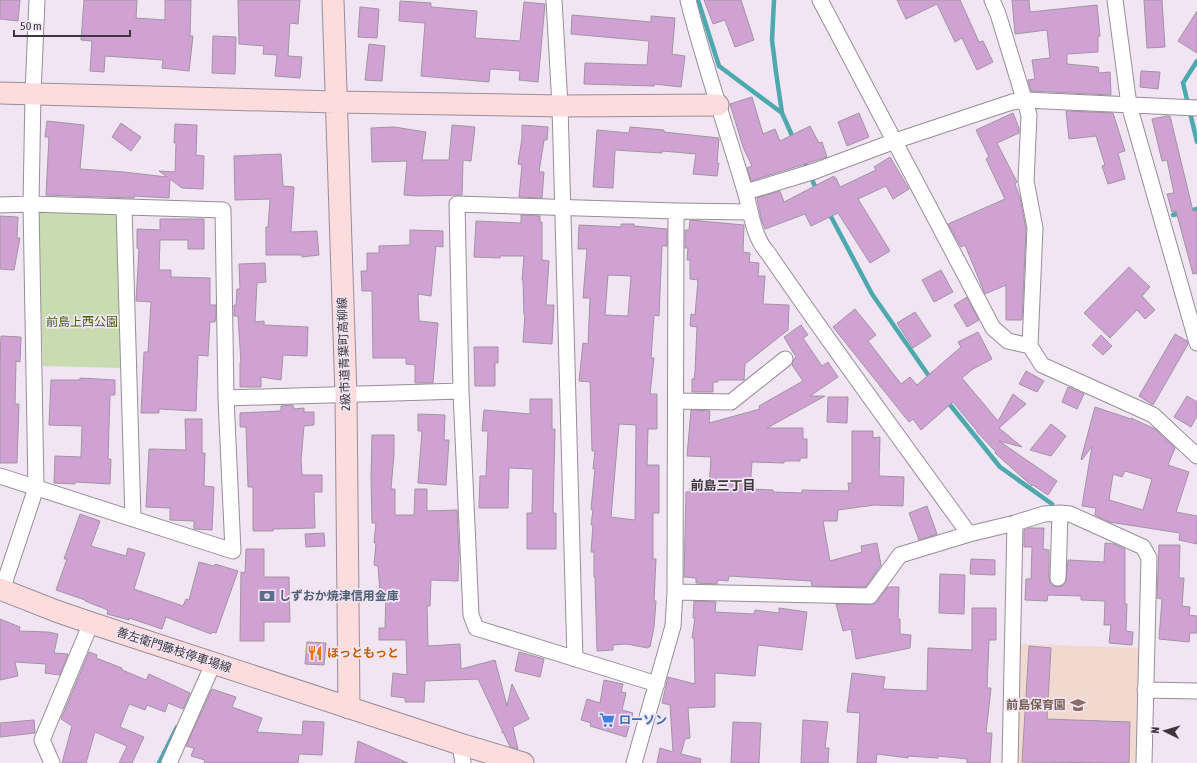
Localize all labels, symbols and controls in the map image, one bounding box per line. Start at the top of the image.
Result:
scale bar [14,12,130,38]
text: 50 m [20,19,42,33]
street label: 2級市道青葉町高柳線 [335,297,353,411]
park label: 前島上西公園 [46,315,118,329]
district label: 前島三丁目 [690,478,756,493]
bank icon: しずおか焼津信用金庫 [258,587,276,605]
place label: しずおか焼津信用金庫 [279,589,399,603]
street label: 善左衛門藤枝停車場線 [115,625,233,675]
restaurant icon: ほっともっと [306,644,324,662]
place label: ほっともっと [327,646,399,660]
school or university icon: 前島保育園 [1069,696,1087,714]
place label: 前島保育園 [1006,698,1066,712]
supermarket icon: ローソン [598,711,616,729]
north arrow [1145,711,1185,751]
place label: ローソン [619,713,667,727]
text: N [1149,726,1161,734]

